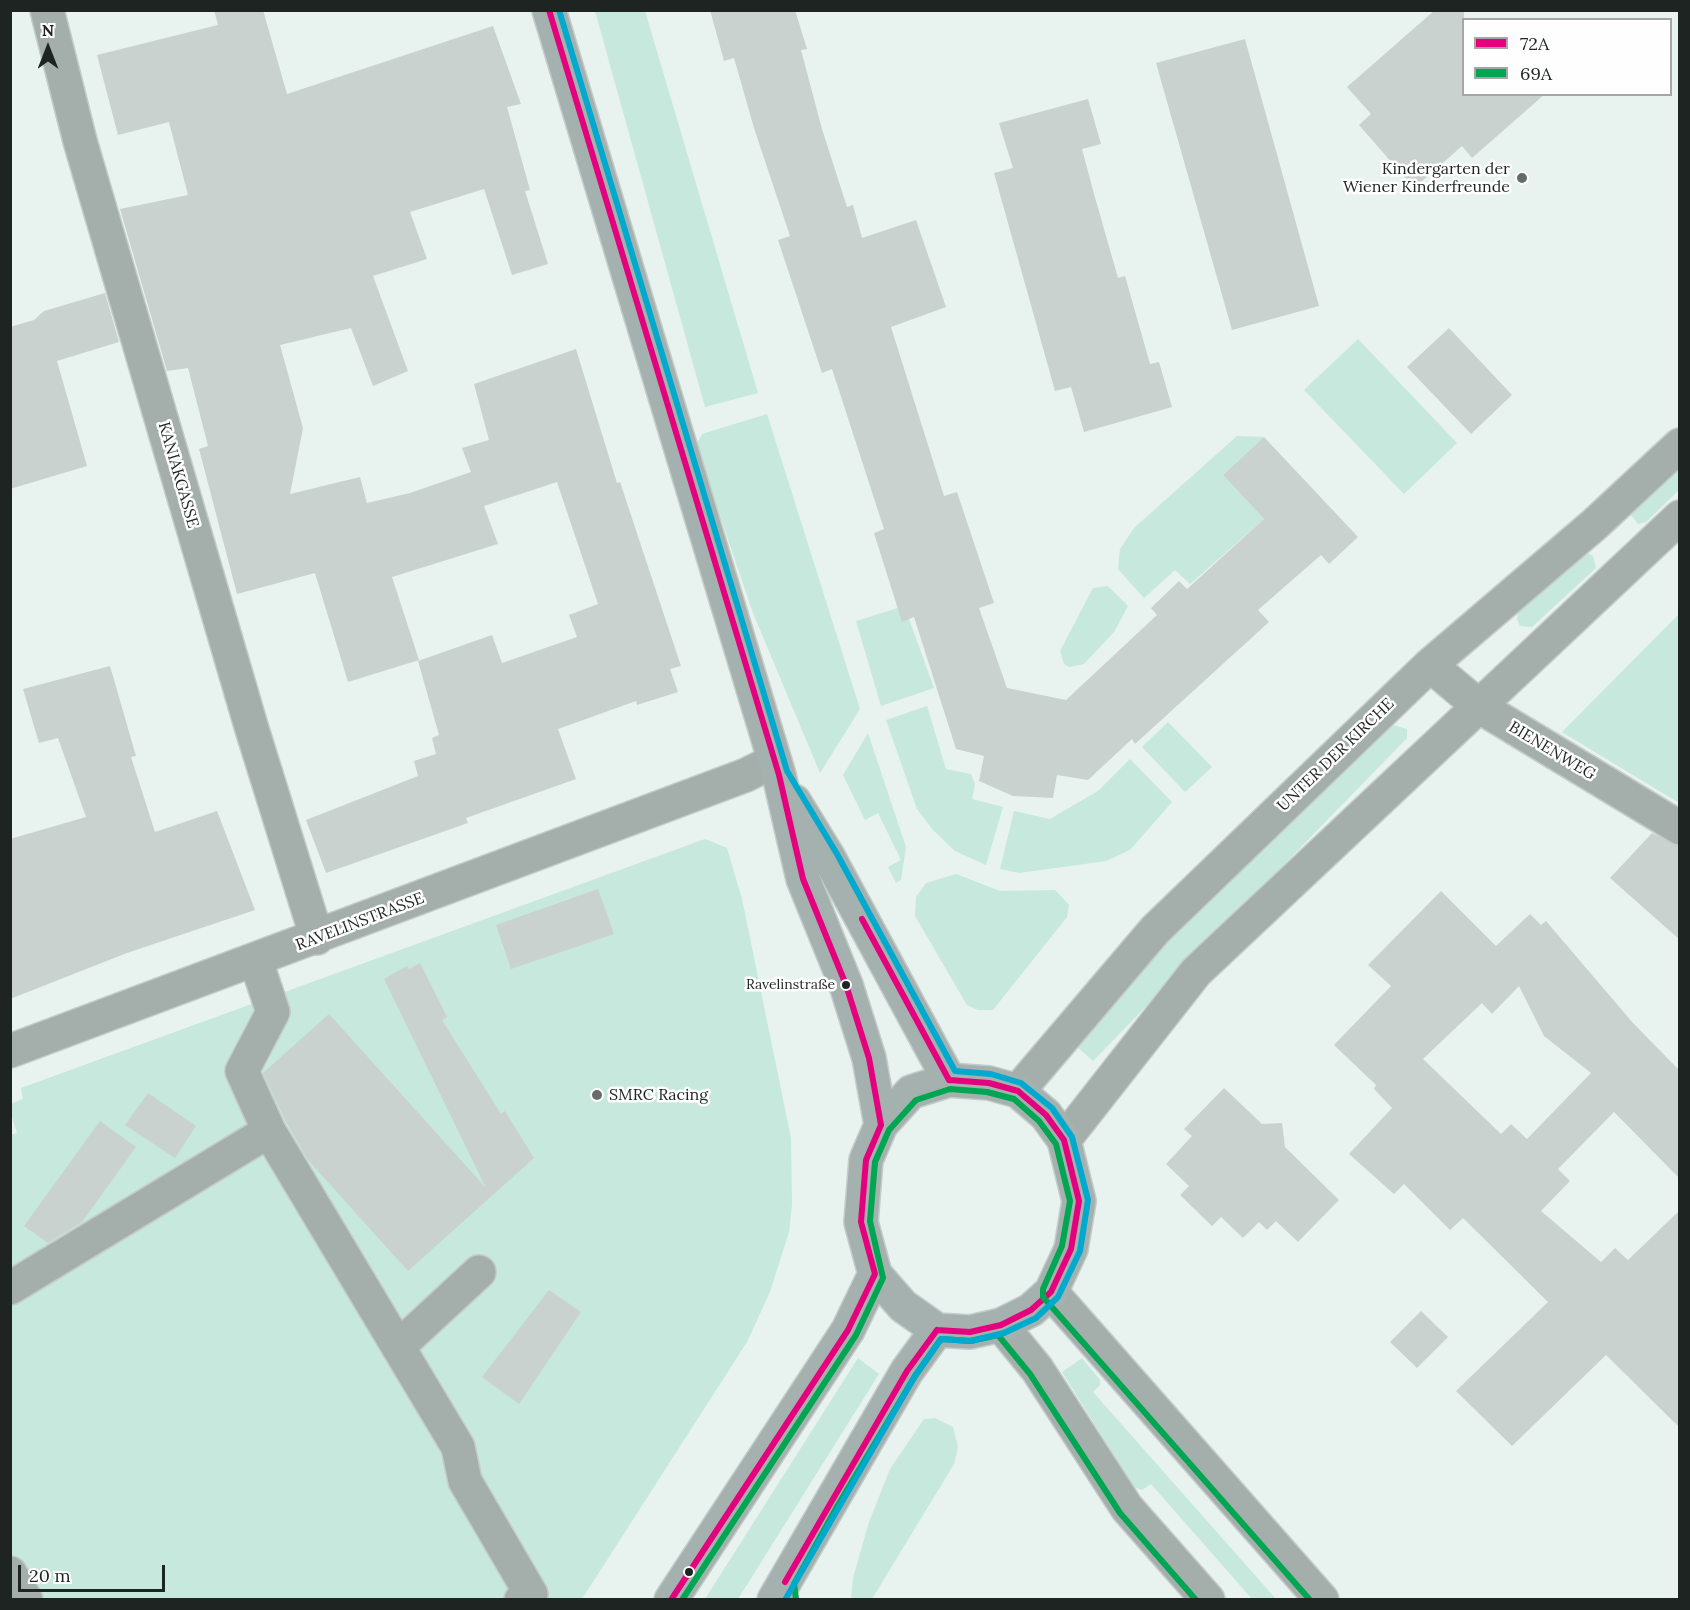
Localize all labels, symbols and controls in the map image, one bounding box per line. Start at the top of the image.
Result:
north arrow [18,18,78,78]
legend [1462,18,1672,96]
text: N [42,20,54,40]
text: 72A [1520,32,1549,55]
text: 69A [1520,62,1552,85]
place label: Kindergarten der Wiener Kinderfreunde [1343,159,1510,197]
marker: Kindergarten der Wiener Kinderfreunde [1515,171,1529,185]
street label: KANIAKGASSE [154,420,202,530]
street label: UNTER DER KIRCHE [1274,694,1398,816]
street label: BIENENWEG [1505,718,1599,784]
street label: RAVELINSTRASSE [293,889,427,955]
place label: Ravelinstraße [746,977,835,993]
marker: Ravelinstraße [840,979,852,991]
place label: SMRC Racing [609,1085,708,1105]
marker: SMRC Racing [590,1088,604,1102]
scale bar [21,1553,168,1591]
text: 20 m [29,1564,71,1587]
unlabelled marker [683,1566,695,1578]

